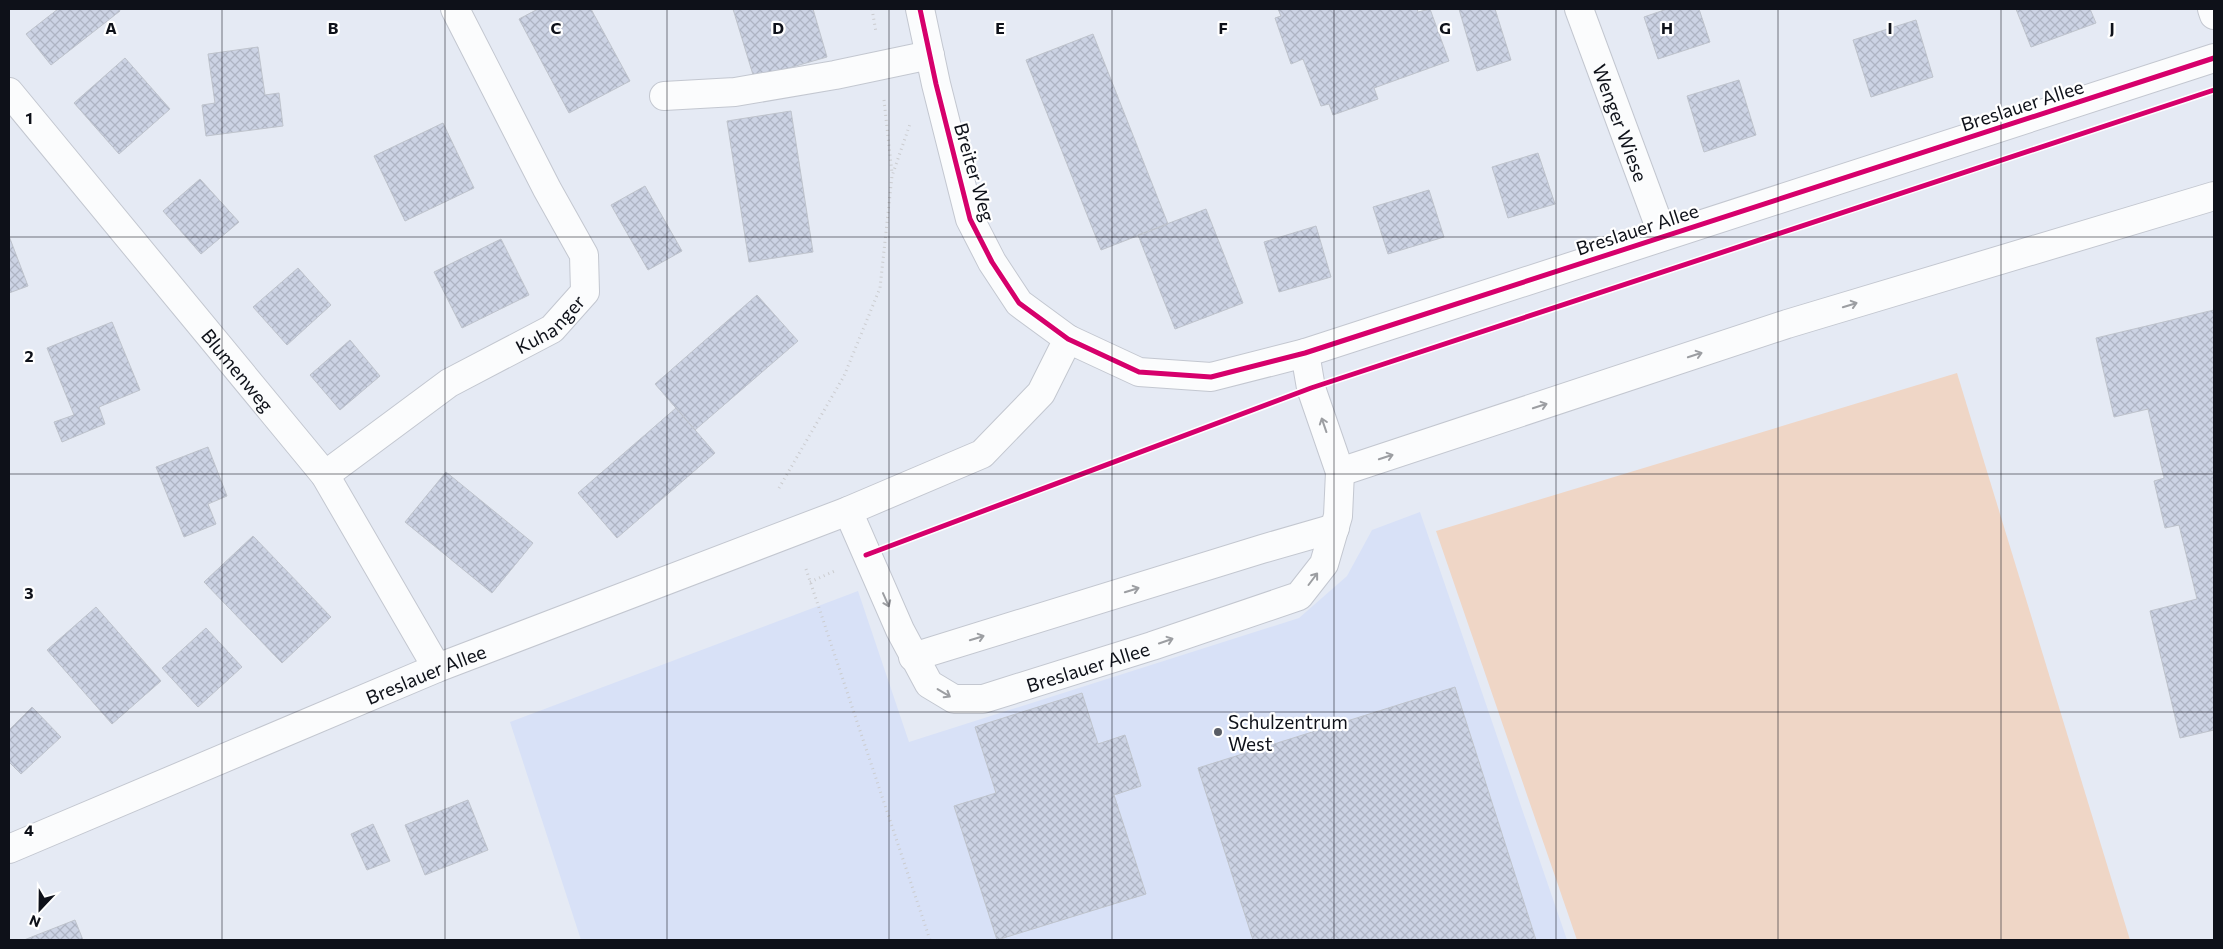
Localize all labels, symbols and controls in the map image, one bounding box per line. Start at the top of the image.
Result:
text: A [105,18,117,37]
text: B [328,18,339,37]
text: C [551,18,562,37]
text: D [772,18,784,37]
text: E [995,18,1005,37]
text: F [1218,18,1228,37]
text: G [1439,18,1451,37]
text: H [1661,18,1673,37]
text: I [1887,18,1893,37]
text: J [2109,18,2115,37]
street label: Wenger Wiese [1589,61,1653,184]
street label: Breslauer Allee [1958,74,2086,136]
text: 1 [25,108,33,127]
street label: Breiter Weg [950,120,1000,224]
street label: Breslauer Allee [1573,198,1701,260]
street label: Kuhanger [511,289,589,358]
one-way arrow [1841,300,1857,310]
street label: Blumenweg [197,324,279,416]
text: 2 [24,346,34,365]
one-way arrow [1686,350,1702,359]
one-way arrow [1532,401,1548,410]
one-way arrow [1318,417,1328,433]
one-way arrow [1378,452,1394,461]
one-way arrow [1307,572,1318,585]
text: 3 [24,583,34,602]
one-way arrow [1123,584,1139,594]
one-way arrow [882,592,892,607]
one-way arrow [968,633,984,643]
street label: Breslauer Allee [1023,636,1152,696]
one-way arrow [1158,636,1174,645]
street label: Breslauer Allee [362,639,489,708]
one-way arrow [937,688,951,698]
place label: Schulzentrum West [1228,710,1348,755]
marker: Schulzentrum West [1212,726,1224,738]
text: 4 [24,820,34,839]
north arrow [15,884,65,934]
text: N [27,912,43,931]

